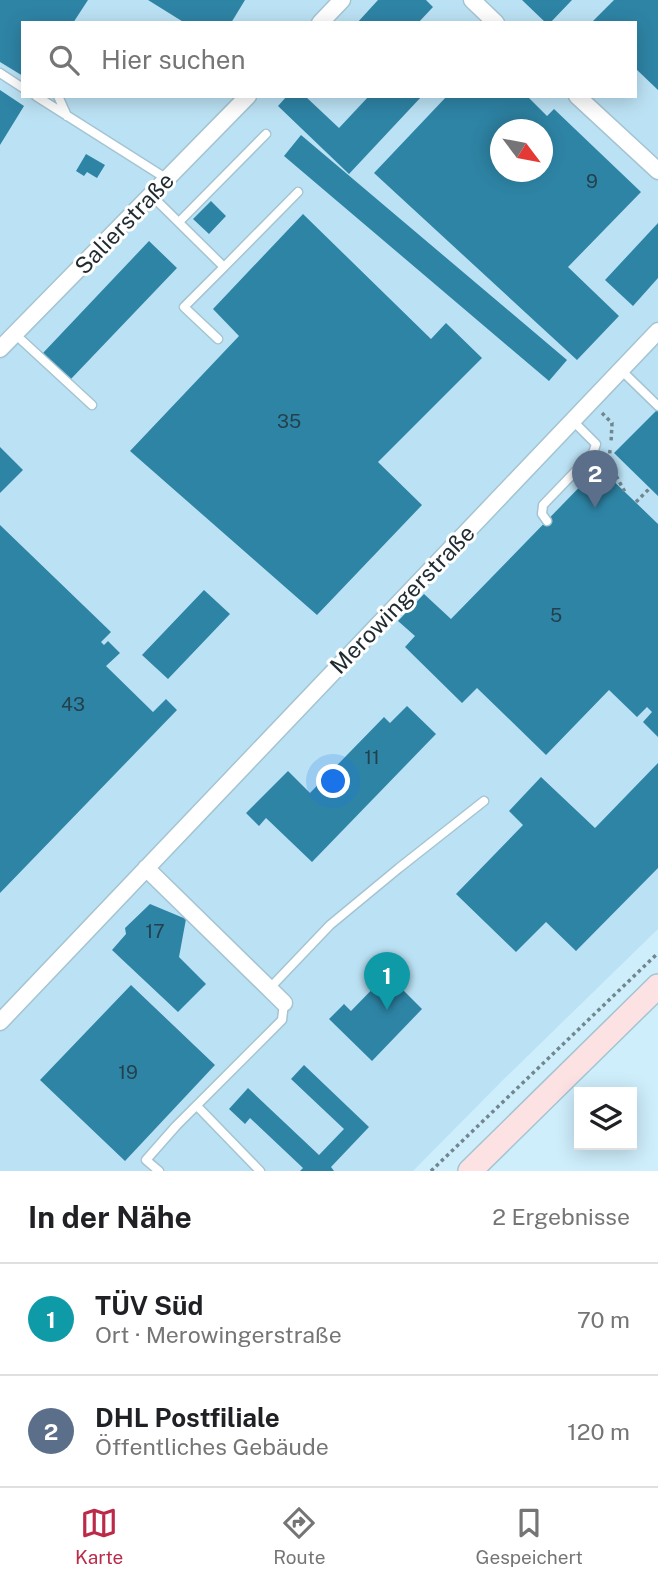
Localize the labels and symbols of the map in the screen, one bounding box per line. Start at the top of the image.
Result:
north arrow [490,119,553,182]
street label: Salierstraße [69,167,179,279]
house number: 9 [586,170,598,192]
house number: 35 [277,410,301,432]
pin: 2 [572,450,618,508]
street label: Merowingerstraße [324,519,480,679]
house number: 5 [550,604,562,626]
house number: 43 [61,693,85,715]
house number: 11 [364,746,380,768]
your location [316,764,350,798]
house number: 17 [145,920,165,942]
pin: 1 [364,952,410,1010]
house number: 19 [118,1061,138,1083]

